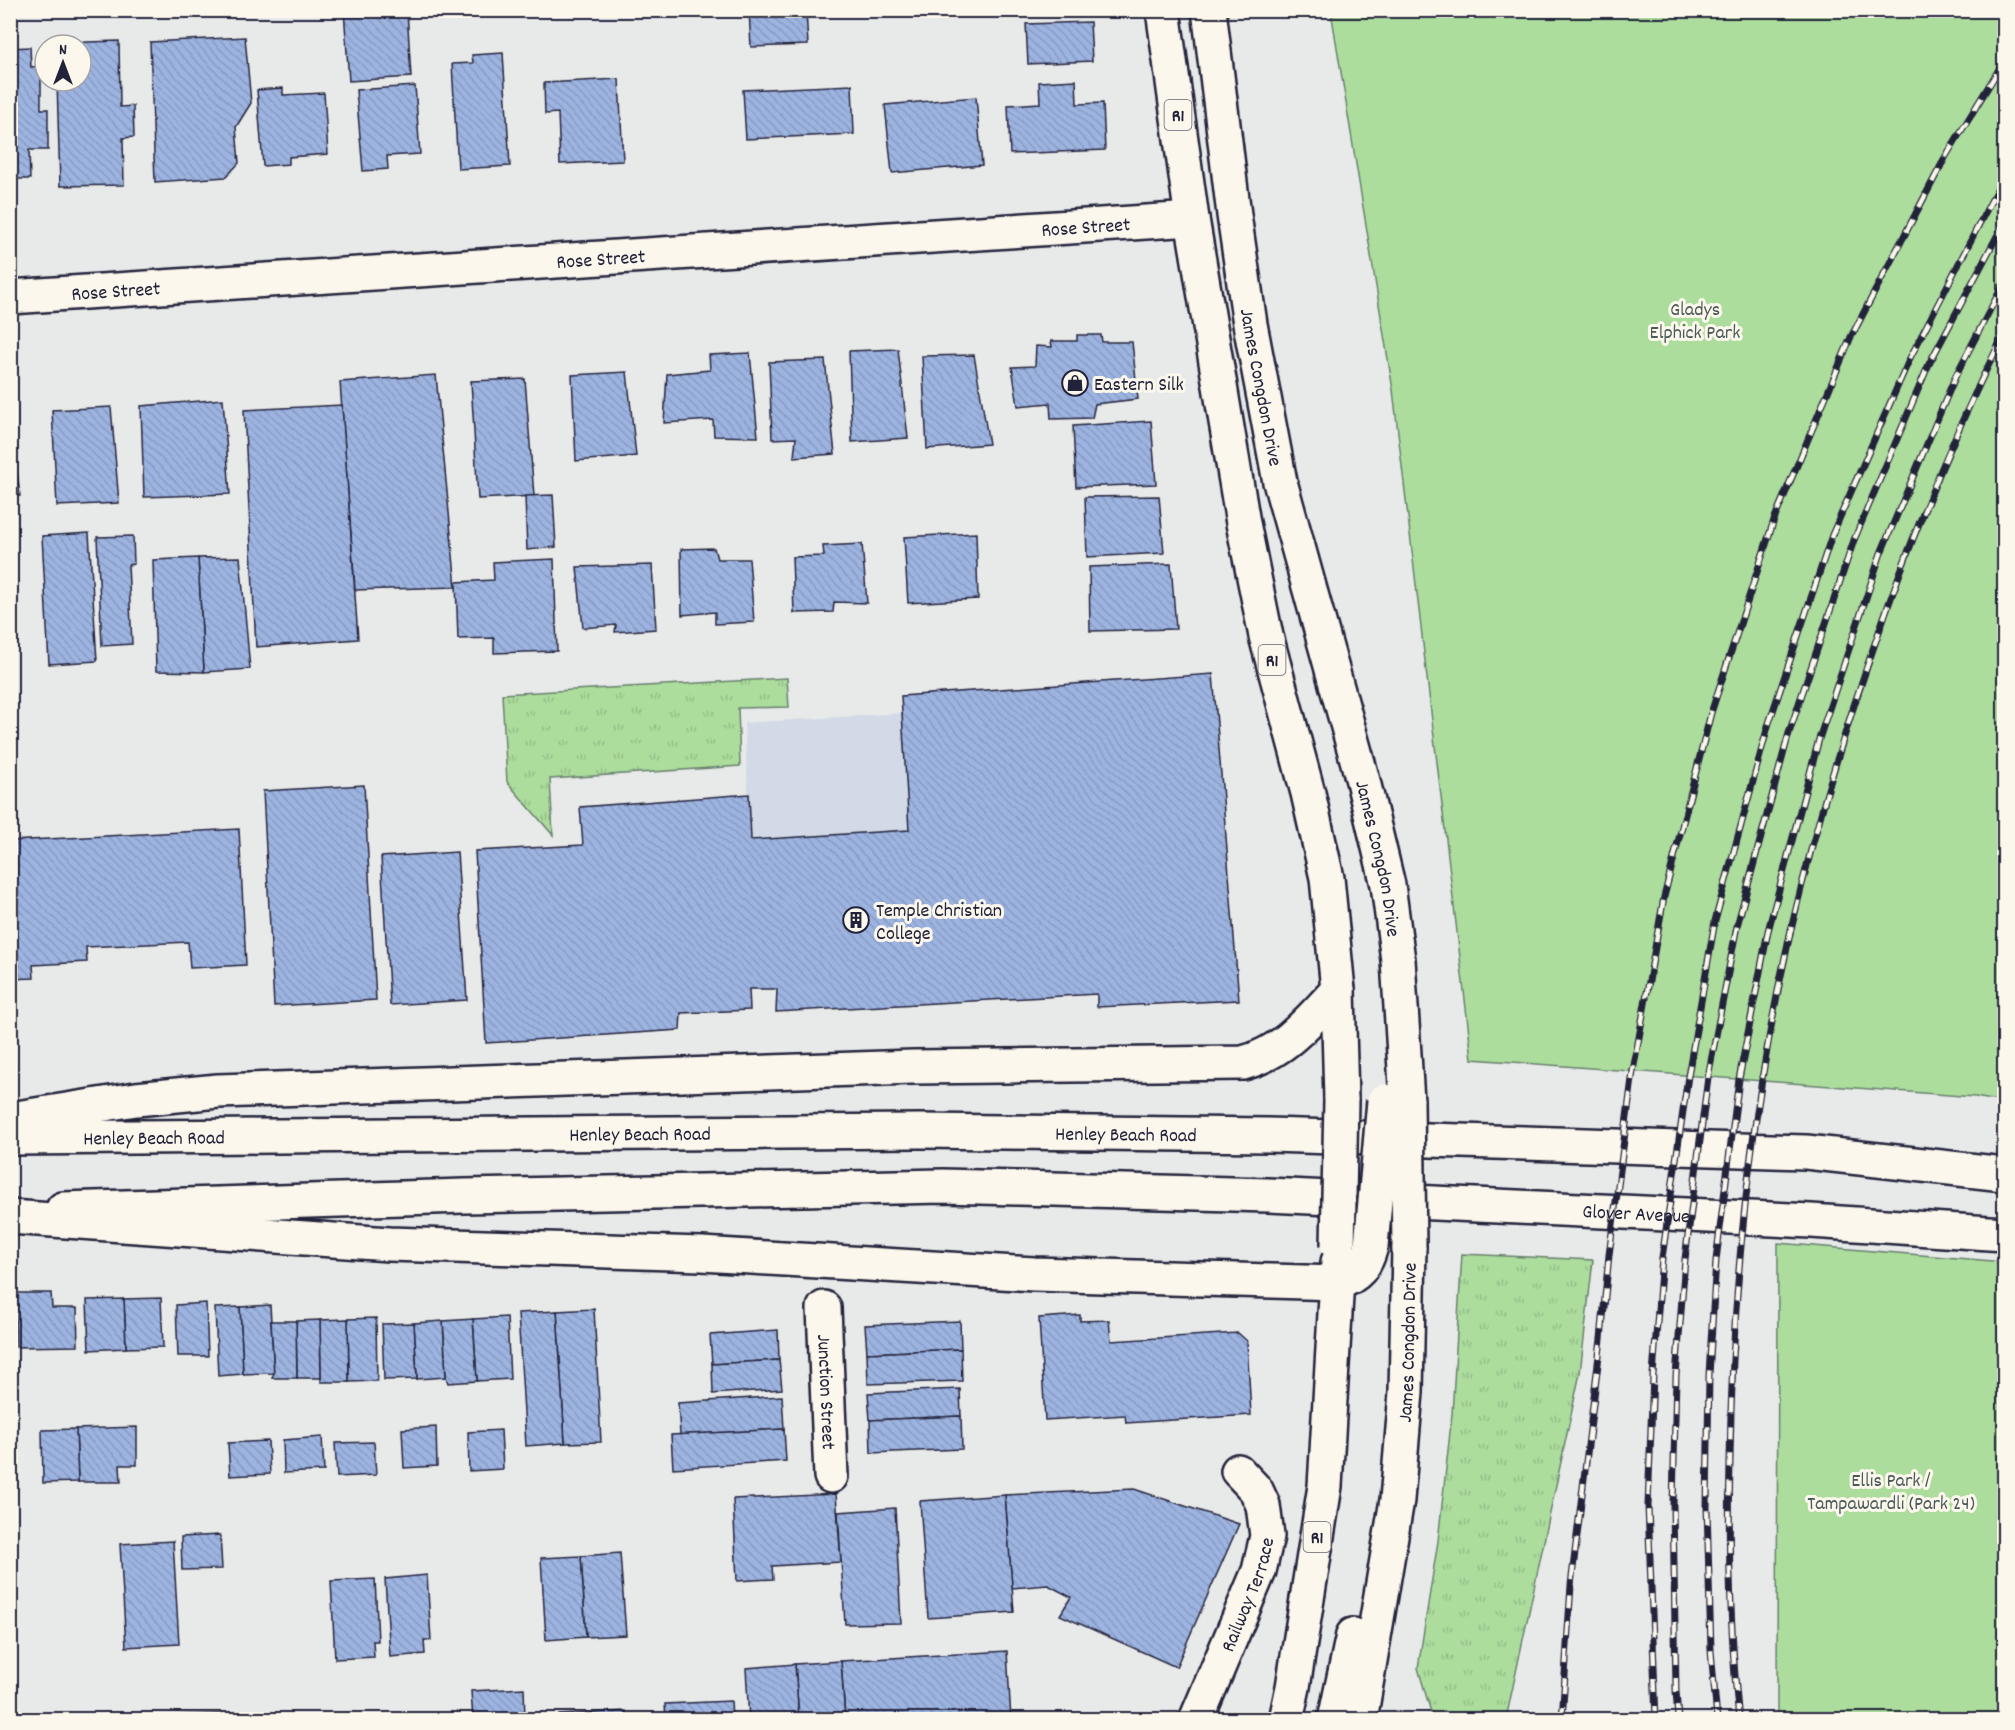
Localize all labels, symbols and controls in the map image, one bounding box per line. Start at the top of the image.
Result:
north arrow [33,33,93,93]
text: N [59,39,67,62]
road number: R1 [1164,100,1192,130]
street label: Rose Street [1040,212,1131,246]
street label: Rose Street [556,244,646,278]
street label: Rose Street [71,276,161,310]
park label: Gladys Elphick Park [1650,297,1740,348]
street label: James Congdon Drive [1231,307,1288,469]
shop icon: Eastern Silk [1060,368,1090,398]
place label: Eastern Silk [1094,372,1184,400]
road number: R1 [1258,645,1286,675]
street label: James Congdon Drive [1346,778,1406,939]
place label: Temple Christian College [876,898,1002,949]
building icon: Temple Christian College [841,905,871,935]
street label: Henley Beach Road [569,1122,711,1151]
street label: Henley Beach Road [1055,1122,1197,1151]
street label: Henley Beach Road [83,1125,225,1154]
street label: Glover Avenue [1582,1199,1691,1232]
street label: James Congdon Drive [1393,1262,1426,1424]
street label: Junction Street [808,1334,841,1450]
park label: Ellis Park / Tampawardli (Park 24) [1807,1468,1975,1519]
road number: R1 [1304,1522,1330,1552]
street label: Railway Terrace [1215,1535,1283,1657]

